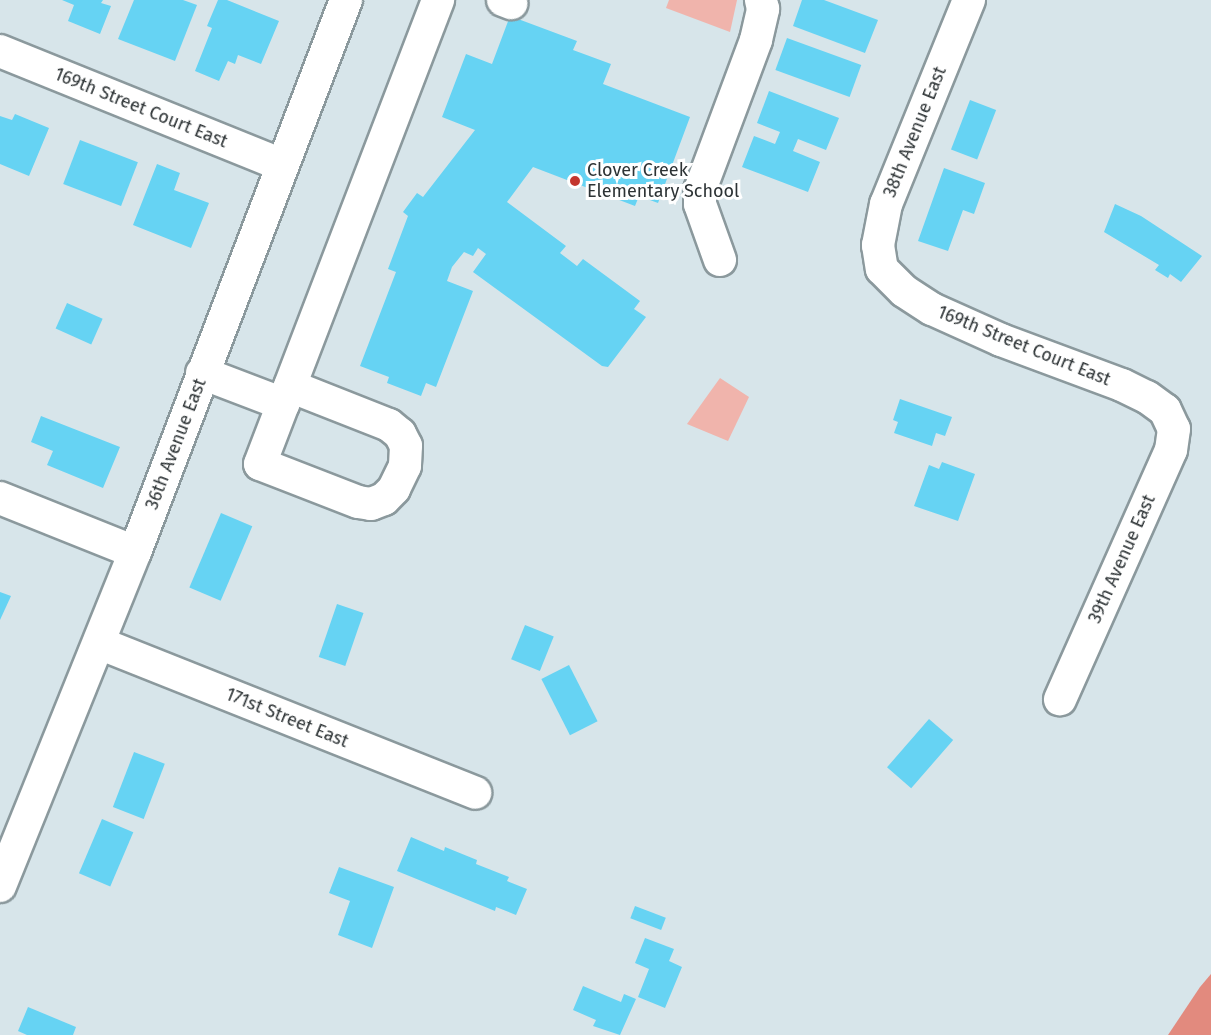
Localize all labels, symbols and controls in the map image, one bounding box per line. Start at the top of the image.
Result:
street label: 169th Street Court East [51,63,231,153]
street label: 38th Avenue East [879,63,951,201]
place label: Clover Creek Elementary School [587,160,739,202]
marker: Clover Creek Elementary School [568,174,582,188]
street label: 169th Street Court East [934,301,1114,391]
street label: 36th Avenue East [141,375,211,513]
street label: 39th Avenue East [1084,491,1160,627]
street label: 171st Street East [222,684,352,752]

